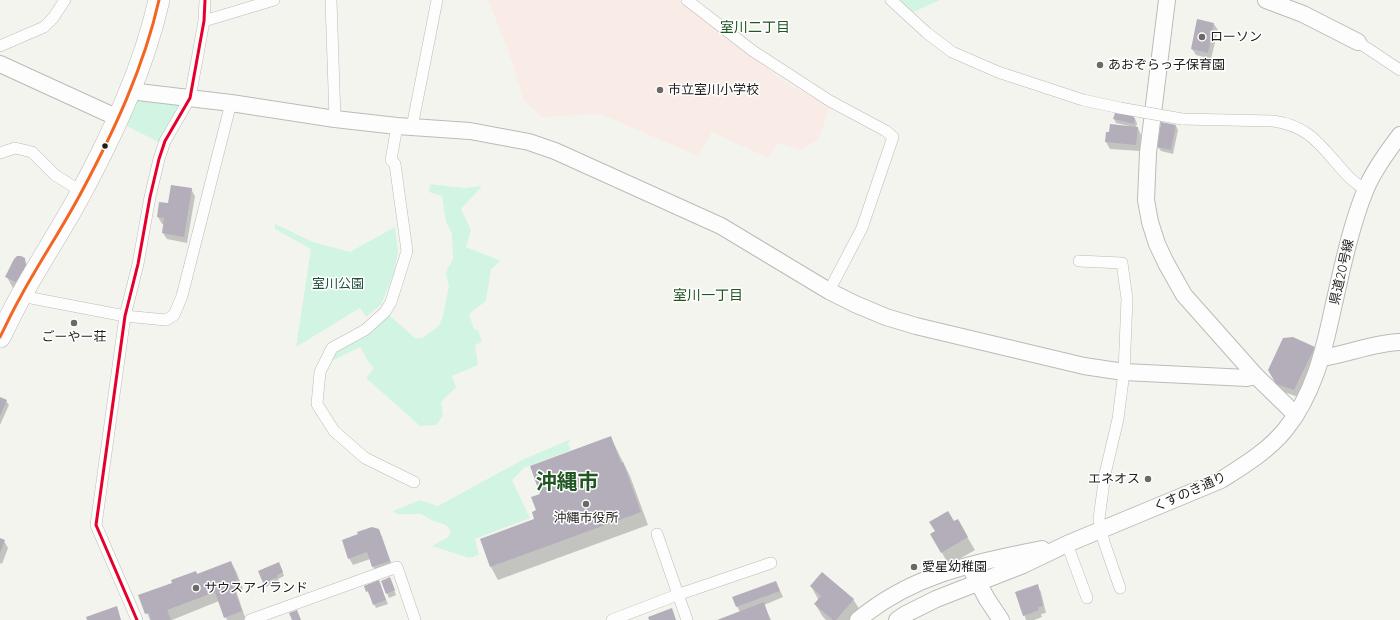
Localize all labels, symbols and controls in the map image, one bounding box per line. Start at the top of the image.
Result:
district label: 室川二丁目 [720,20,790,36]
place label: ローソン [1210,29,1262,45]
marker: ローソン [1197,32,1207,42]
place label: あおぞらっ子保育園 [1108,57,1225,73]
marker: あおぞらっ子保育園 [1095,60,1105,70]
place label: 市立室川小学校 [668,82,759,98]
marker: 市立室川小学校 [655,85,665,95]
unlabelled marker [100,141,110,151]
street label: 県道20号線 [1327,238,1357,306]
park label: 室川公園 [312,276,364,292]
district label: 室川一丁目 [673,288,743,304]
marker: ごーやー荘 [69,318,79,328]
place label: ごーやー荘 [42,329,106,345]
street label: くすのき通り [1151,469,1229,515]
district label: 沖縄市 [536,470,598,496]
place label: エネオス [1088,471,1140,487]
marker: エネオス [1143,474,1153,484]
marker: 沖縄市役所 [581,499,591,509]
place label: 沖縄市役所 [554,510,618,526]
place label: 愛星幼稚園 [922,559,987,575]
marker: 愛星幼稚園 [909,562,919,572]
place label: サウスアイランド [204,580,308,596]
marker: サウスアイランド [191,583,201,593]

